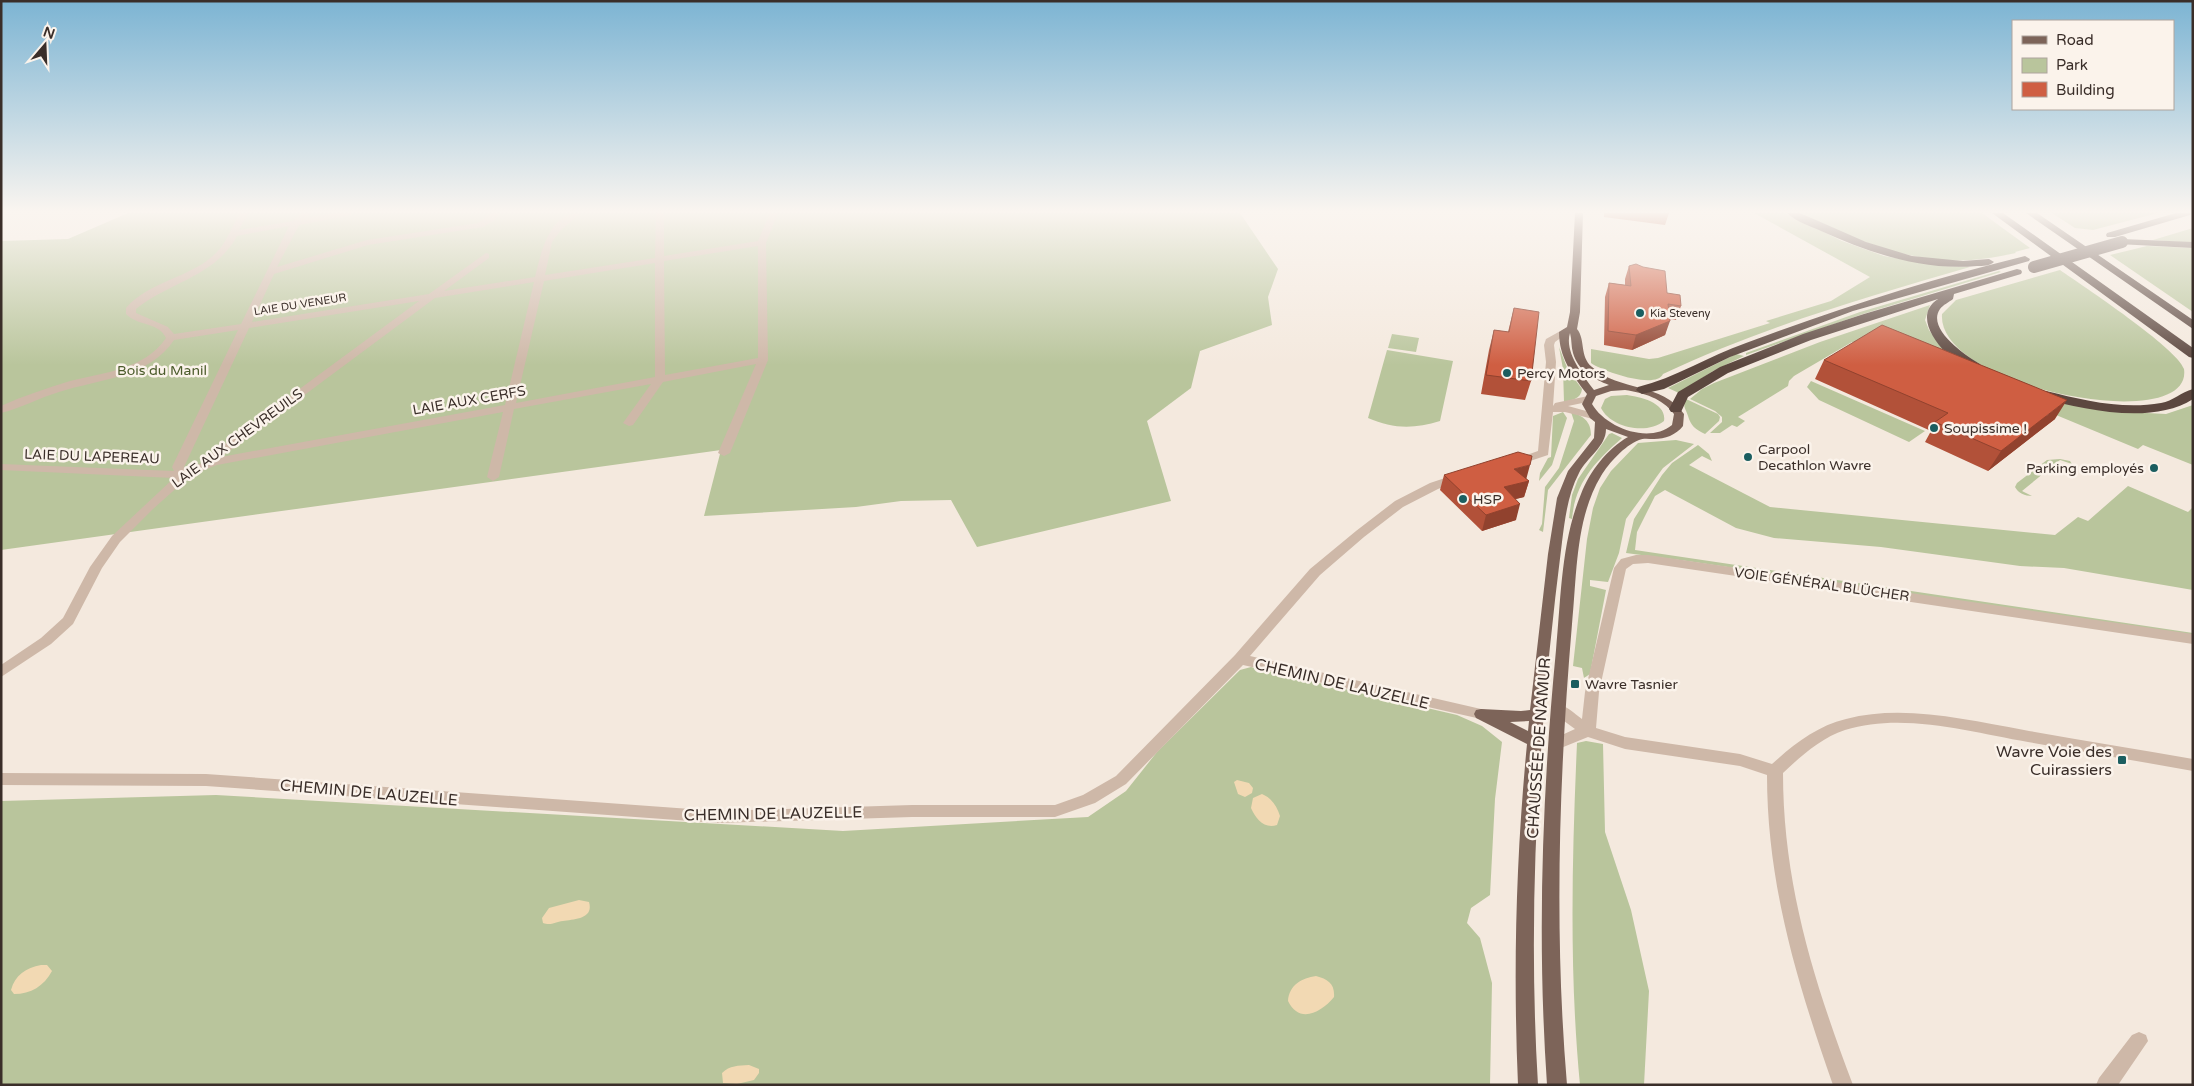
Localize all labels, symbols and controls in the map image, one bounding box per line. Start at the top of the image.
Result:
north arrow [20,20,70,70]
legend [2012,20,2174,110]
text: N [41,23,57,43]
text: Road [2056,31,2094,49]
text: Park [2056,56,2088,74]
text: Building [2056,81,2115,99]
street label: LAIE DU VENEUR [253,291,347,318]
marker: Kia Steveny [1634,307,1646,319]
place label: Kia Steveny [1650,307,1711,320]
park label: Bois du Manil [117,362,207,379]
place label: Percy Motors [1517,365,1606,382]
marker: Percy Motors [1501,367,1513,379]
street label: LAIE AUX CERFS [411,382,527,419]
street label: LAIE AUX CHEVREUILS [168,385,306,492]
place label: Soupissime ! [1944,420,2027,437]
marker: Soupissime ! [1928,422,1940,434]
place label: Carpool Decathlon Wavre [1758,441,1871,474]
street label: LAIE DU LAPEREAU [24,446,160,467]
marker: Carpool Decathlon Wavre [1742,451,1754,463]
place label: Parking employés [2026,460,2144,477]
marker: Parking employés [2148,462,2160,474]
place label: HSP [1473,491,1502,508]
marker: HSP [1457,493,1469,505]
street label: VOIE GÉNÉRAL BLÜCHER [1733,564,1911,605]
street label: CHEMIN DE LAUZELLE [1253,654,1431,714]
street label: CHAUSSÉE DE NAMUR [1523,657,1555,839]
place label: Wavre Tasnier [1585,676,1678,693]
marker: Wavre Tasnier [1569,678,1581,690]
place label: Wavre Voie des Cuirassiers [1996,742,2112,780]
marker: Wavre Voie des Cuirassiers [2116,754,2128,766]
street label: CHEMIN DE LAUZELLE [279,775,459,811]
street label: CHEMIN DE LAUZELLE [684,802,862,826]

